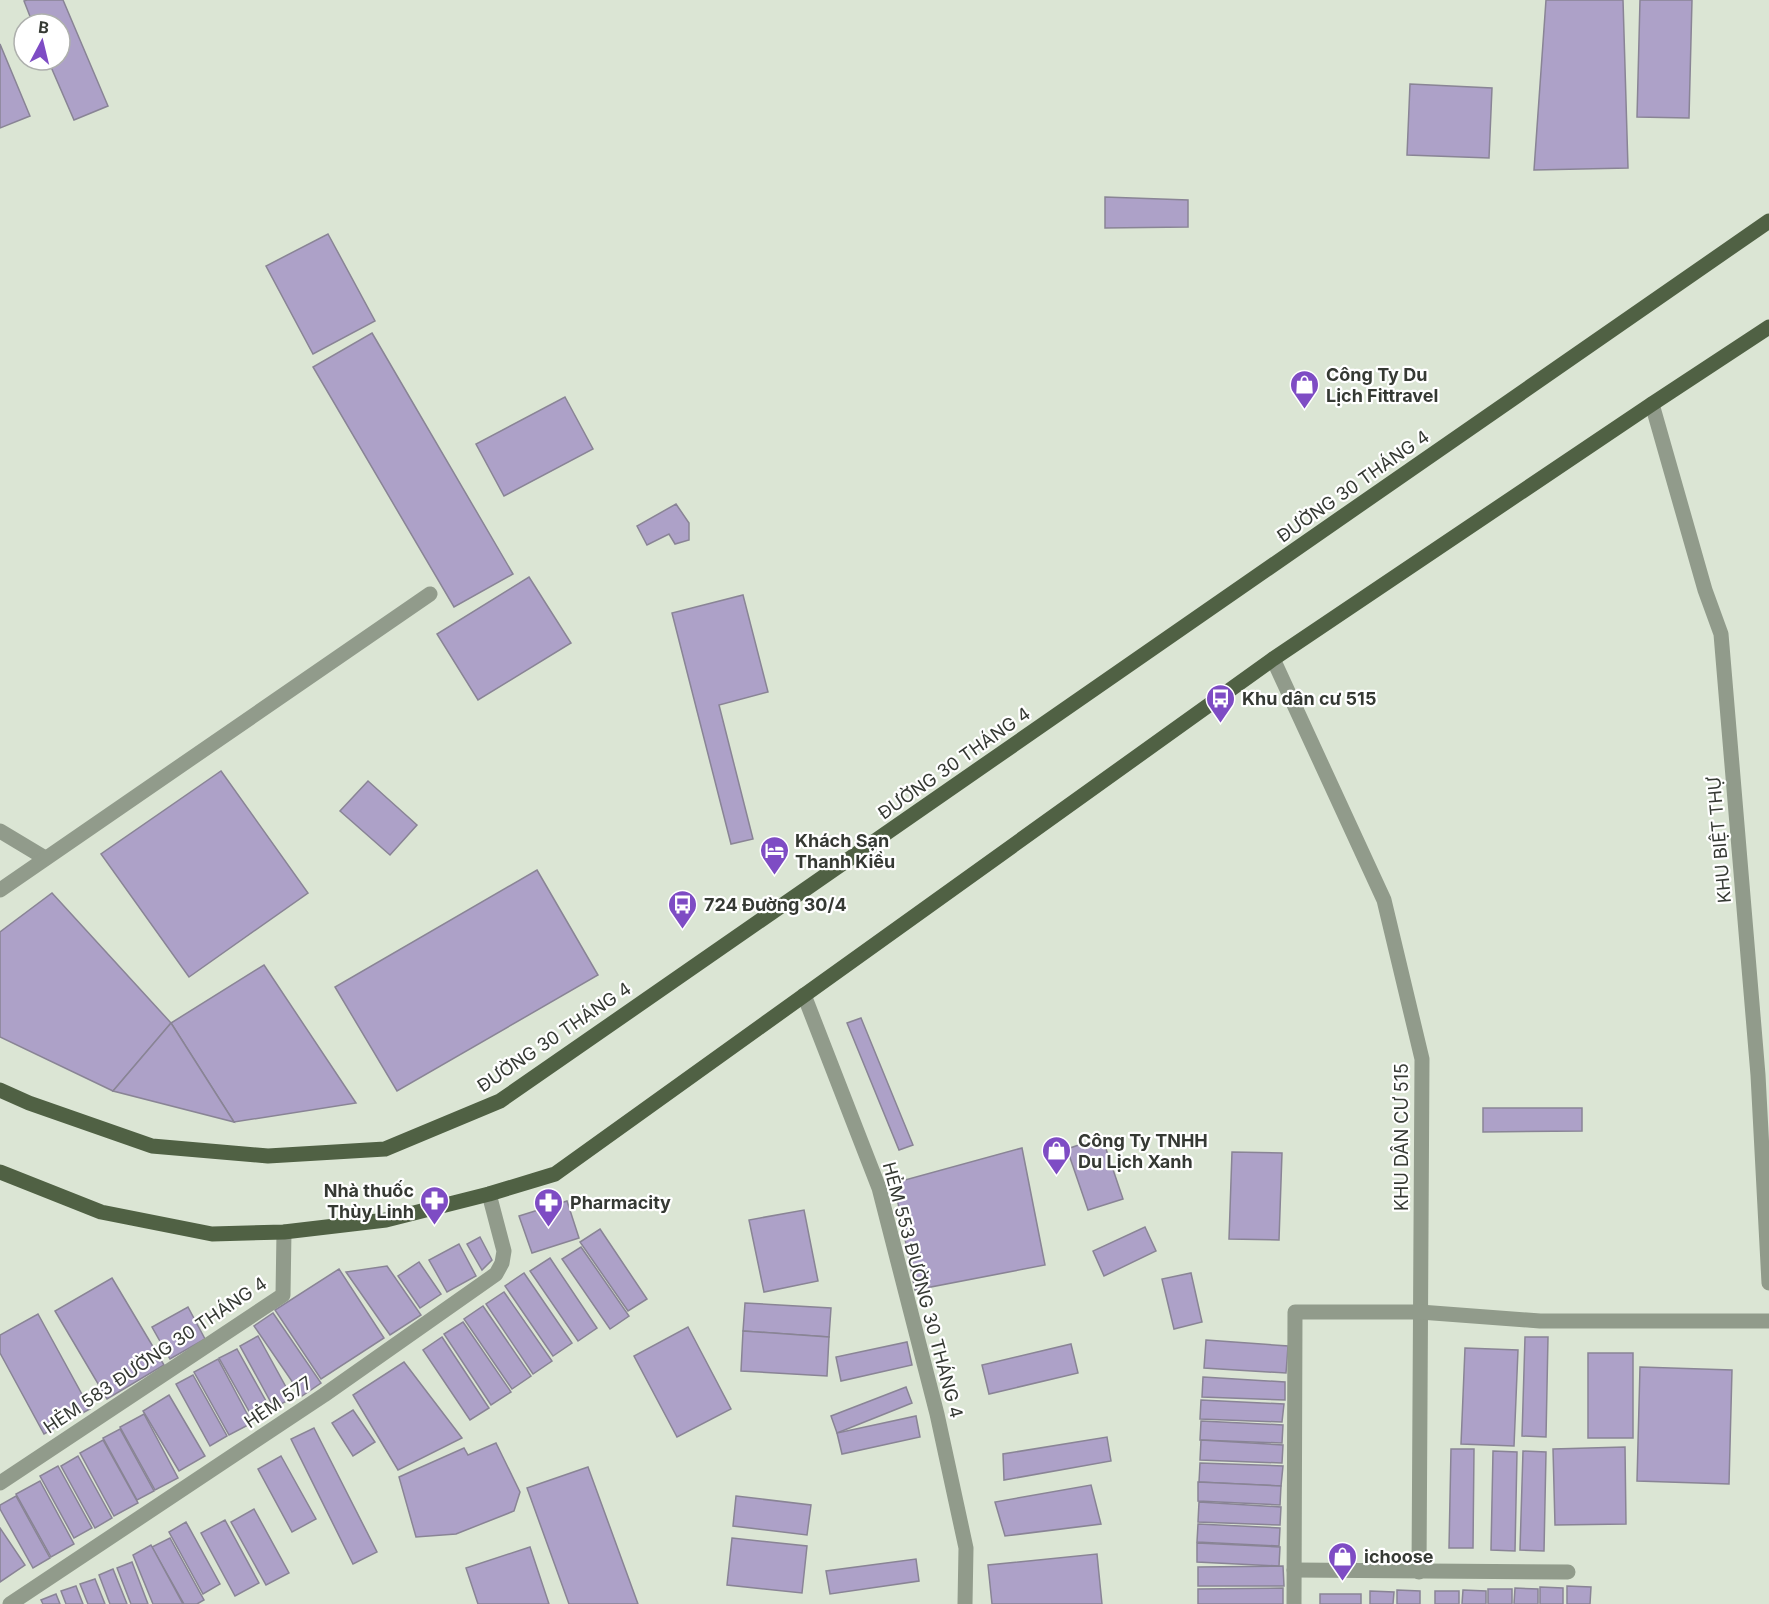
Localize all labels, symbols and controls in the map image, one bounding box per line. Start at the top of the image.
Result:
north arrow [12,12,72,72]
text: B [37,17,50,38]
place label: Công Ty Du Lịch Fittravel [1326,364,1438,406]
shop icon: Công Ty Du Lịch Fittravel [1289,368,1321,410]
street label: ĐƯỜNG 30 THÁNG 4 [1272,425,1433,546]
bus stop icon: Khu dân cư 515 [1205,682,1237,724]
place label: Khu dân cư 515 [1242,688,1376,709]
street label: ĐƯỜNG 30 THÁNG 4 [873,702,1034,823]
street label: KHU BIỆT THỰ [1702,775,1735,904]
place label: Khách Sạn Thanh Kiều [795,830,895,872]
hotel icon: Khách Sạn Thanh Kiều [758,834,790,876]
bus stop icon: 724 Đường 30/4 [667,888,699,930]
place label: 724 Đường 30/4 [704,894,847,915]
street label: ĐƯỜNG 30 THÁNG 4 [473,977,635,1096]
street label: KHU DÂN CƯ 515 [1390,1063,1412,1211]
place label: Công Ty TNHH Du Lịch Xanh [1078,1130,1208,1172]
shop icon: Công Ty TNHH Du Lịch Xanh [1041,1134,1073,1176]
street label: HẺM 553 ĐƯỜNG 30 THÁNG 4 [879,1159,968,1420]
place label: Nhà thuốc Thùy Linh [324,1180,414,1222]
pharmacy icon: Nhà thuốc Thùy Linh [419,1184,451,1226]
pharmacy icon: Pharmacity [533,1186,565,1228]
place label: Pharmacity [570,1192,671,1213]
street label: HẺM 583 ĐƯỜNG 30 THÁNG 4 [39,1272,271,1438]
street label: HẺM 577 [240,1371,316,1432]
shop icon: ichoose [1327,1540,1359,1582]
place label: ichoose [1364,1546,1434,1567]

